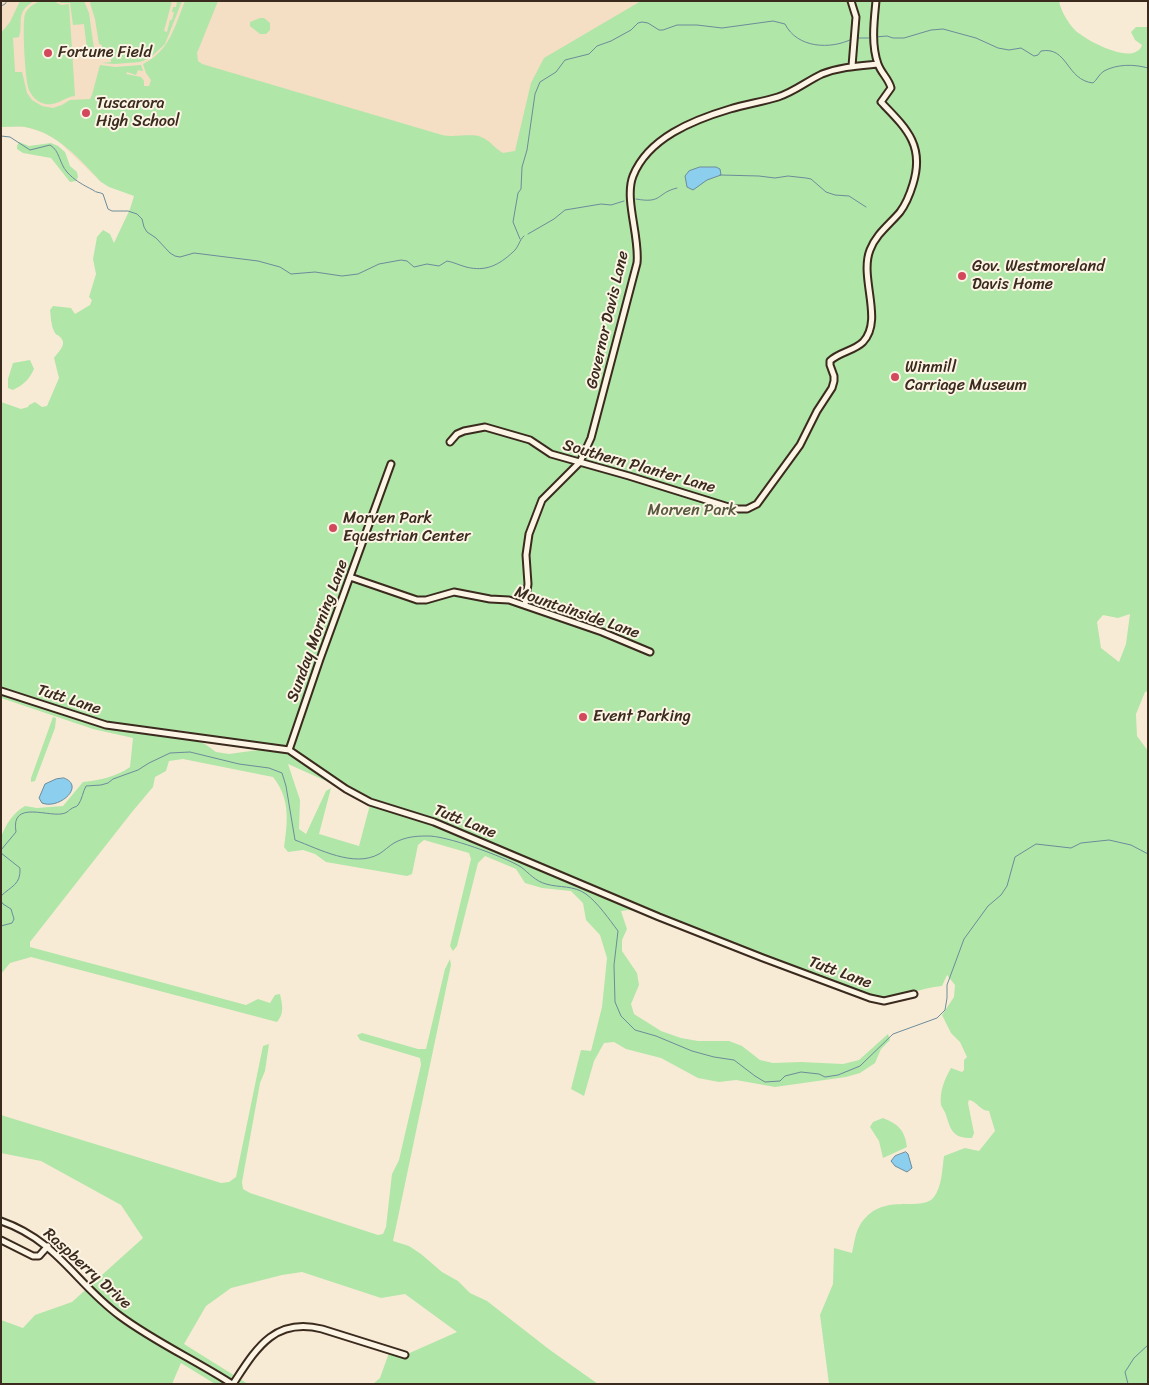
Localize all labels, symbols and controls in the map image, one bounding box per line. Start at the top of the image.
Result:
place label: Fortune Field [58,43,152,63]
marker: Fortune Field [42,47,54,59]
place label: Tuscarora High School [96,94,180,132]
marker: Tuscarora High School [80,107,92,119]
street label: Governor Davis Lane [583,249,633,391]
place label: Gov. Westmoreland Davis Home [972,257,1105,295]
marker: Gov. Westmoreland Davis Home [956,270,968,282]
place label: Winmill Carriage Museum [905,358,1027,396]
marker: Winmill Carriage Museum [889,371,901,383]
street label: Southern Planter Lane [561,436,717,498]
park label: Morven Park [647,501,737,521]
place label: Morven Park Equestrian Center [343,509,471,547]
marker: Morven Park Equestrian Center [327,522,339,534]
street label: Sunday Morning Lane [283,557,353,705]
street label: Mountainside Lane [512,583,642,643]
street label: Tutt Lane [35,681,103,719]
place label: Event Parking [593,707,691,727]
marker: Event Parking [577,711,589,723]
street label: Tutt Lane [431,801,499,843]
street label: Tutt Lane [806,953,874,993]
street label: Raspberry Drive [39,1224,135,1314]

